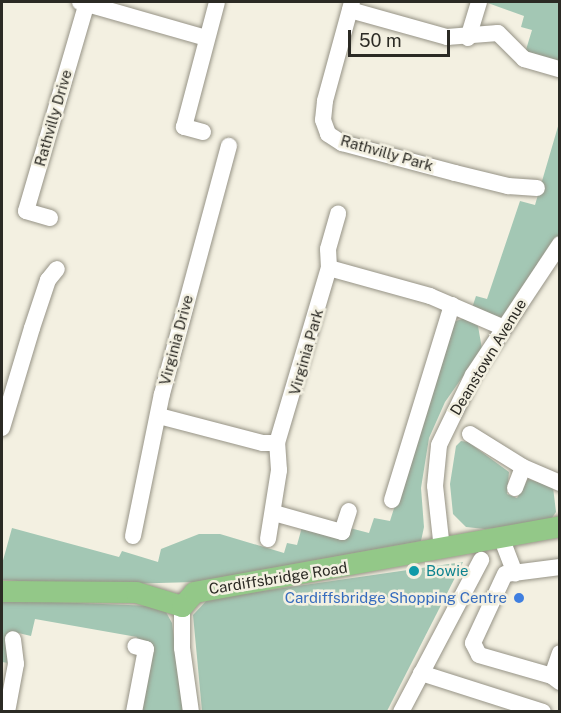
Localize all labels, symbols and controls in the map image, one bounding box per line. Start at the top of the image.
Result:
scale bar [351,18,453,56]
text: 50 m [359,30,402,51]
street label: Rathvilly Drive [31,68,75,168]
street label: Rathvilly Park [338,131,436,175]
street label: Virginia Drive [155,293,197,387]
street label: Deanstown Avenue [446,296,530,418]
street label: Virginia Park [285,307,327,397]
street label: Cardiffsbridge Road [207,558,349,598]
place label: Bowie [426,562,468,580]
marker: Bowie [407,564,421,578]
place label: Cardiffsbridge Shopping Centre [285,589,507,607]
marker: Cardiffsbridge Shopping Centre [512,591,526,605]

